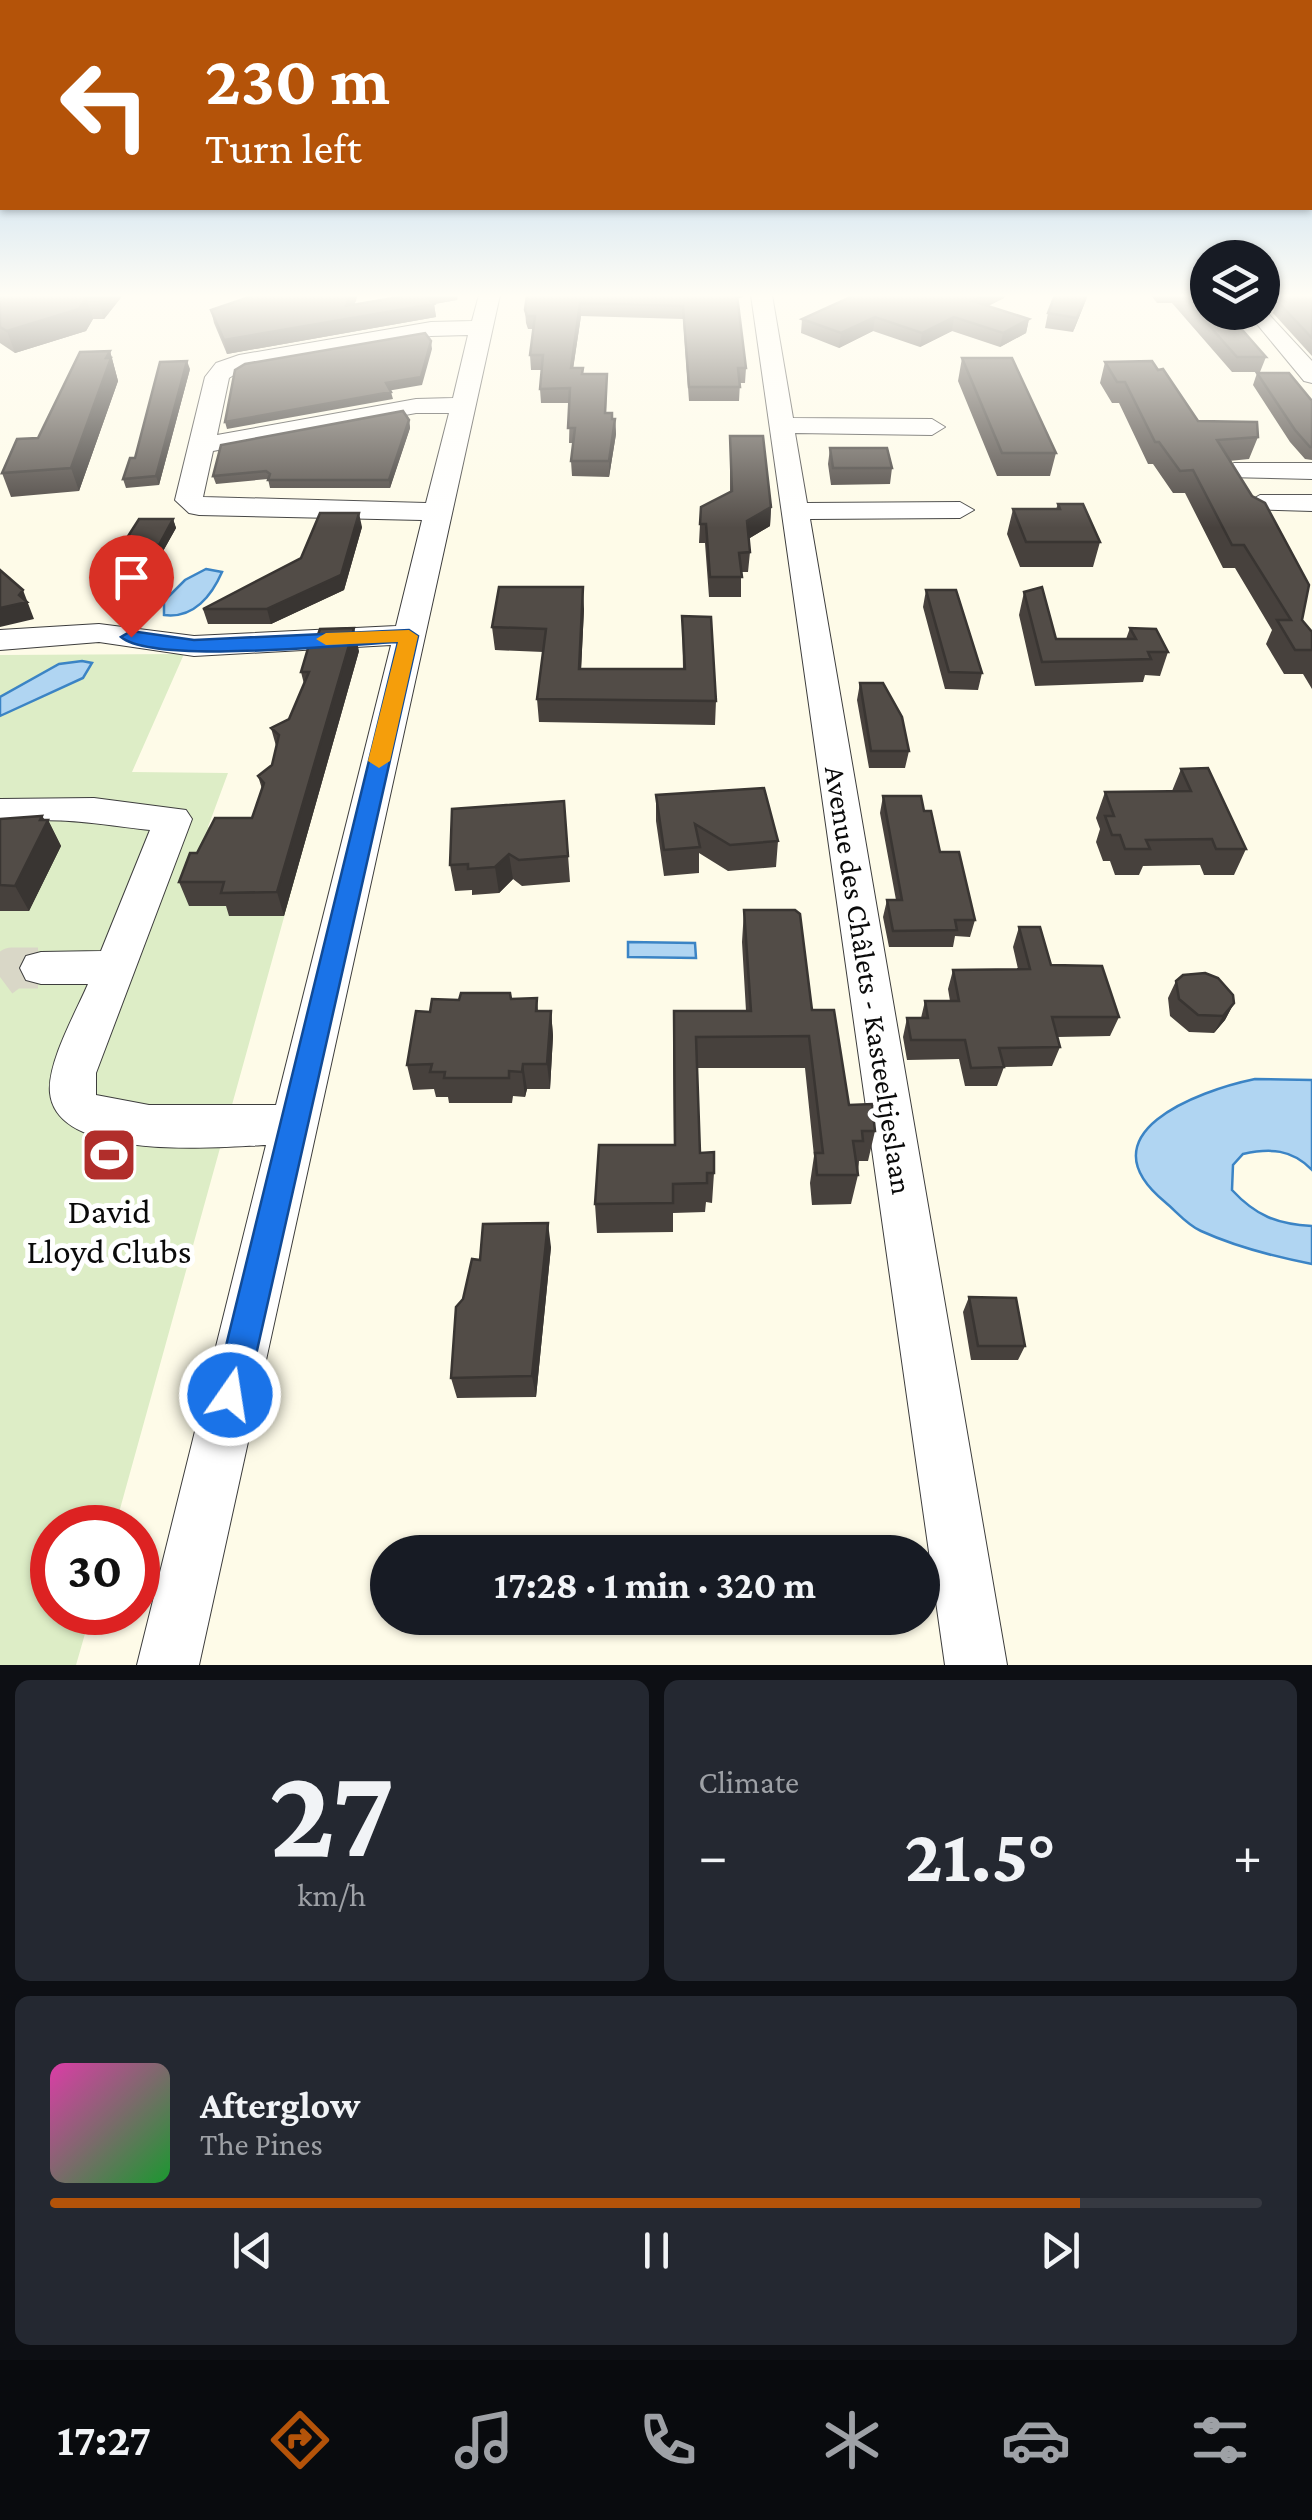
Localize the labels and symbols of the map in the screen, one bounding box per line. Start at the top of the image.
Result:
pin [89,535,174,638]
street label: Avenue des Châlets - Kasteeltjeslaan [818,763,919,1197]
sports icon: David Lloyd Clubs [79,1125,139,1185]
place label: David Lloyd Clubs [27,1192,191,1271]
position arrow [178,1343,282,1447]
speed limit sign: 30 [30,1505,160,1635]

